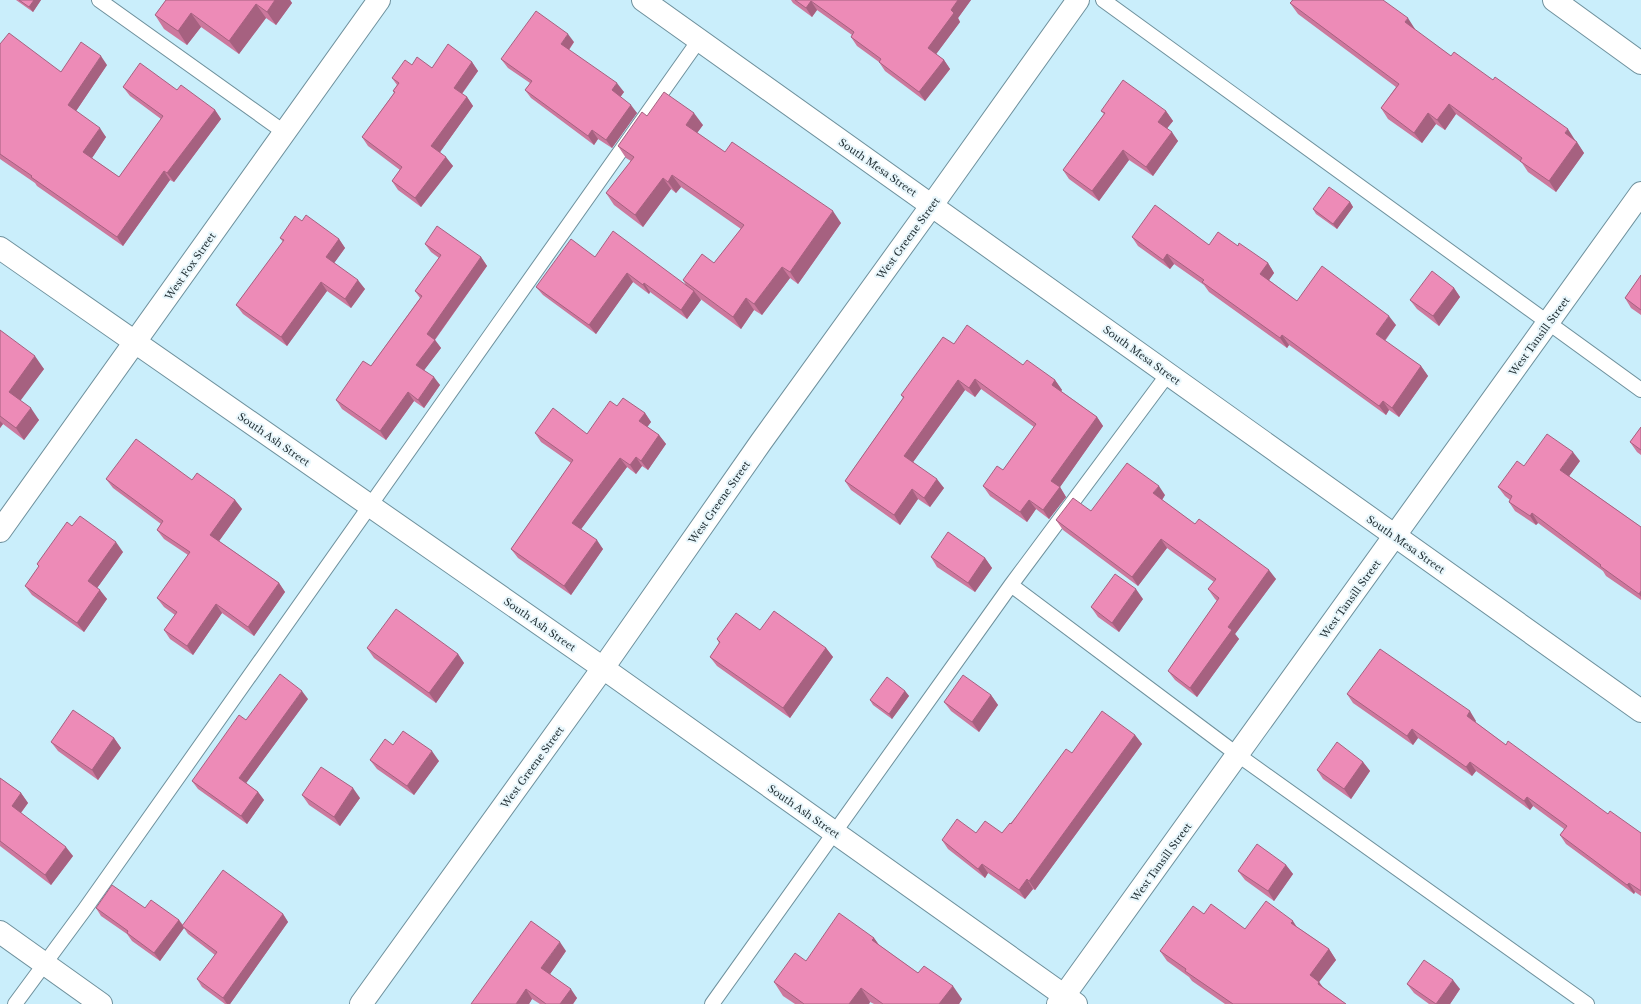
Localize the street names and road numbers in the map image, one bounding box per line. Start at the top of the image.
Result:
street label: South Mesa Street [836,136,920,199]
street label: West Greene Street [874,195,943,283]
street label: West Fox Street [162,230,219,303]
street label: West Tansill Street [1506,294,1573,379]
street label: South Mesa Street [1100,323,1183,388]
street label: South Ash Street [235,410,312,469]
street label: West Greene Street [685,458,753,547]
street label: South Mesa Street [1364,513,1448,576]
street label: West Tansill Street [1317,557,1384,642]
street label: South Ash Street [501,595,578,654]
street label: West Greene Street [498,724,567,812]
street label: South Ash Street [765,782,842,841]
street label: West Tansill Street [1128,820,1195,905]

